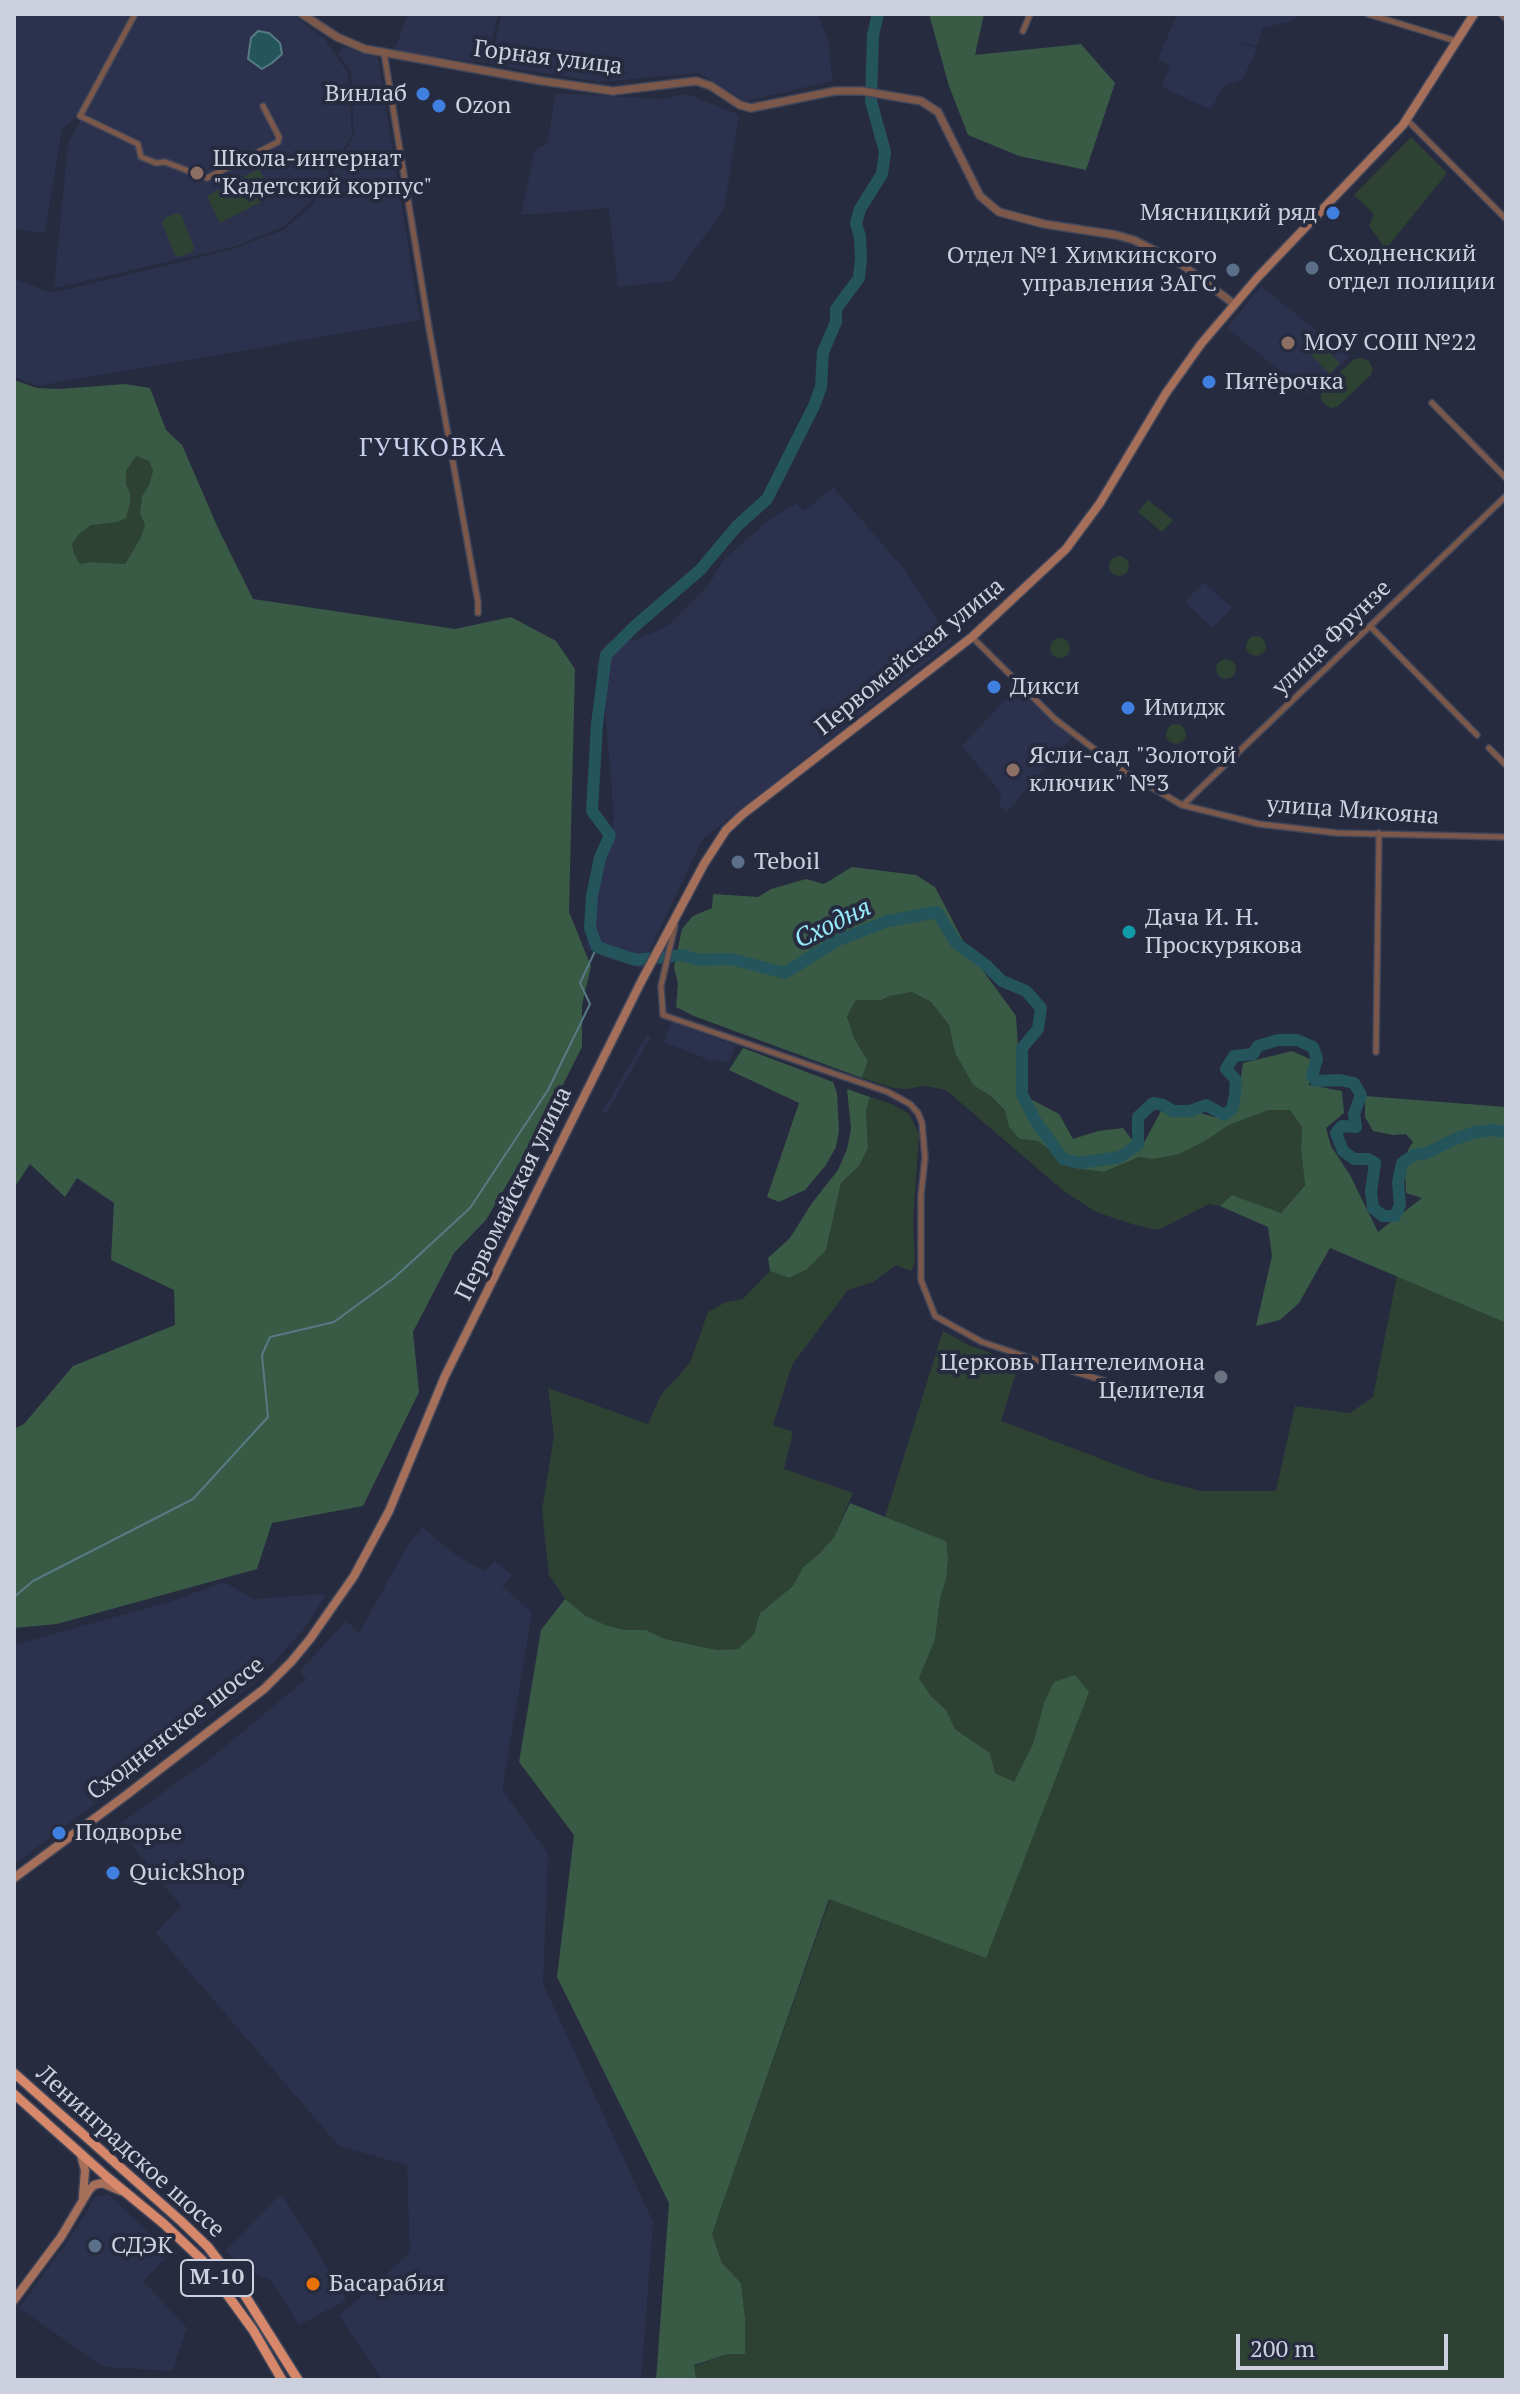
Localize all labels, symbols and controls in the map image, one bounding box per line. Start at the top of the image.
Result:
street label: Горная улица [472,35,624,81]
place label: Винлаб [325,80,407,108]
marker: Винлаб [414,85,432,103]
place label: Ozon [455,92,511,120]
marker: Ozon [430,97,448,115]
place label: Школа-интернат "Кадетский корпус" [213,145,432,201]
marker: Школа-интернат "Кадетский корпус" [188,164,206,182]
place label: Мясницкий ряд [1140,199,1317,227]
marker: Мясницкий ряд [1324,204,1342,222]
place label: Сходненский отдел полиции [1328,240,1495,296]
place label: Отдел №1 Химкинского управления ЗАГС [947,242,1217,298]
marker: Сходненский отдел полиции [1303,259,1321,277]
marker: Отдел №1 Химкинского управления ЗАГС [1224,261,1242,279]
place label: МОУ СОШ №22 [1304,329,1477,357]
marker: МОУ СОШ №22 [1279,334,1297,352]
place label: Пятёрочка [1225,368,1344,396]
marker: Пятёрочка [1200,373,1218,391]
district label: ГУЧКОВКА [359,433,507,465]
street label: Первомайская улица [810,572,1010,742]
street label: улица Фрунзе [1266,574,1398,702]
place label: Дикси [1010,673,1080,701]
marker: Дикси [985,678,1003,696]
place label: Имидж [1144,694,1225,722]
marker: Имидж [1119,699,1137,717]
place label: Ясли-сад "Золотой ключик" №3 [1029,742,1237,798]
marker: Ясли-сад "Золотой ключик" №3 [1004,761,1022,779]
street label: улица Микояна [1266,791,1440,831]
place label: Teboil [754,848,820,876]
marker: Teboil [729,853,747,871]
water label: Сходня [790,892,876,956]
place label: Дача И. Н. Проскурякова [1145,904,1302,960]
marker: Дача И. Н. Проскурякова [1120,923,1138,941]
street label: Первомайская улица [450,1082,578,1306]
place label: Церковь Пантелеимона Целителя [940,1349,1205,1405]
marker: Церковь Пантелеимона Целителя [1212,1368,1230,1386]
street label: Сходненское шоссе [82,1651,270,1807]
place label: Подворье [75,1819,182,1847]
marker: Подворье [50,1824,68,1842]
place label: QuickShop [129,1859,245,1887]
marker: QuickShop [104,1864,122,1882]
street label: Ленинградское шоссе [30,2060,230,2244]
place label: СДЭК [111,2232,173,2260]
marker: СДЭК [86,2237,104,2255]
road number: М-10 [181,2260,253,2296]
place label: Басарабия [329,2270,445,2298]
marker: Басарабия [304,2275,322,2293]
scale bar [1240,2318,1452,2368]
text: 200 m [1250,2332,1315,2364]

